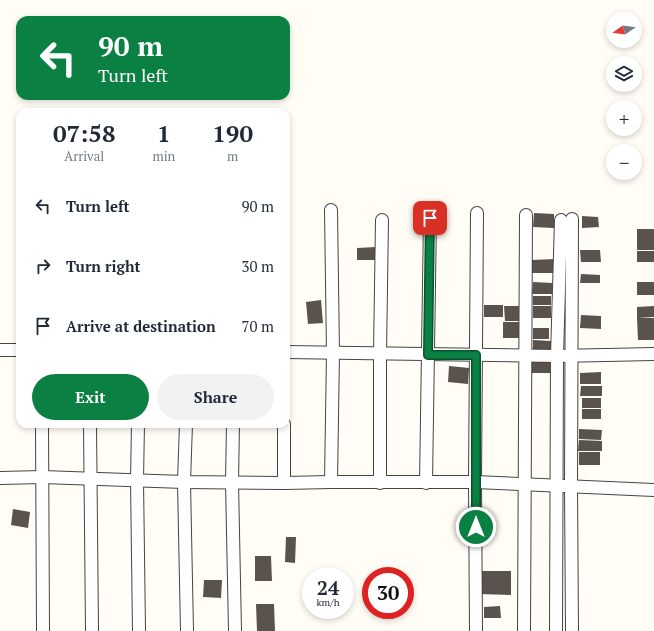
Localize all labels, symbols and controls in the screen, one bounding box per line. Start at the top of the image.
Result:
north arrow [606,12,642,48]
map controls [606,12,642,180]
text: 90 m [98,27,163,64]
icon: left [32,32,84,84]
button: layers [606,56,642,92]
text: Turn left [98,63,168,87]
button: + [606,100,642,136]
text: 07:58 [53,117,115,149]
text: 1 [157,117,171,149]
text: 190 [212,117,253,149]
button: − [606,144,642,180]
text: Arrival [64,147,104,165]
text: min [152,147,175,165]
text: m [227,147,238,165]
icon: left [32,195,54,217]
text: Turn left [66,196,130,216]
text: 90 m [241,196,274,216]
pin [413,201,447,235]
icon: arrive [419,207,441,229]
icon: right [32,255,54,277]
text: Turn right [66,256,141,276]
text: 30 m [241,256,274,276]
icon: arrive [32,315,54,337]
text: Arrive at destination [66,316,216,336]
text: 70 m [241,316,274,336]
button: Exit [32,374,149,420]
button: Share [157,374,274,420]
position arrow [455,506,497,548]
speed limit sign: 30 [362,567,414,619]
text: 24 [317,574,339,601]
text: km/h [316,596,340,609]

